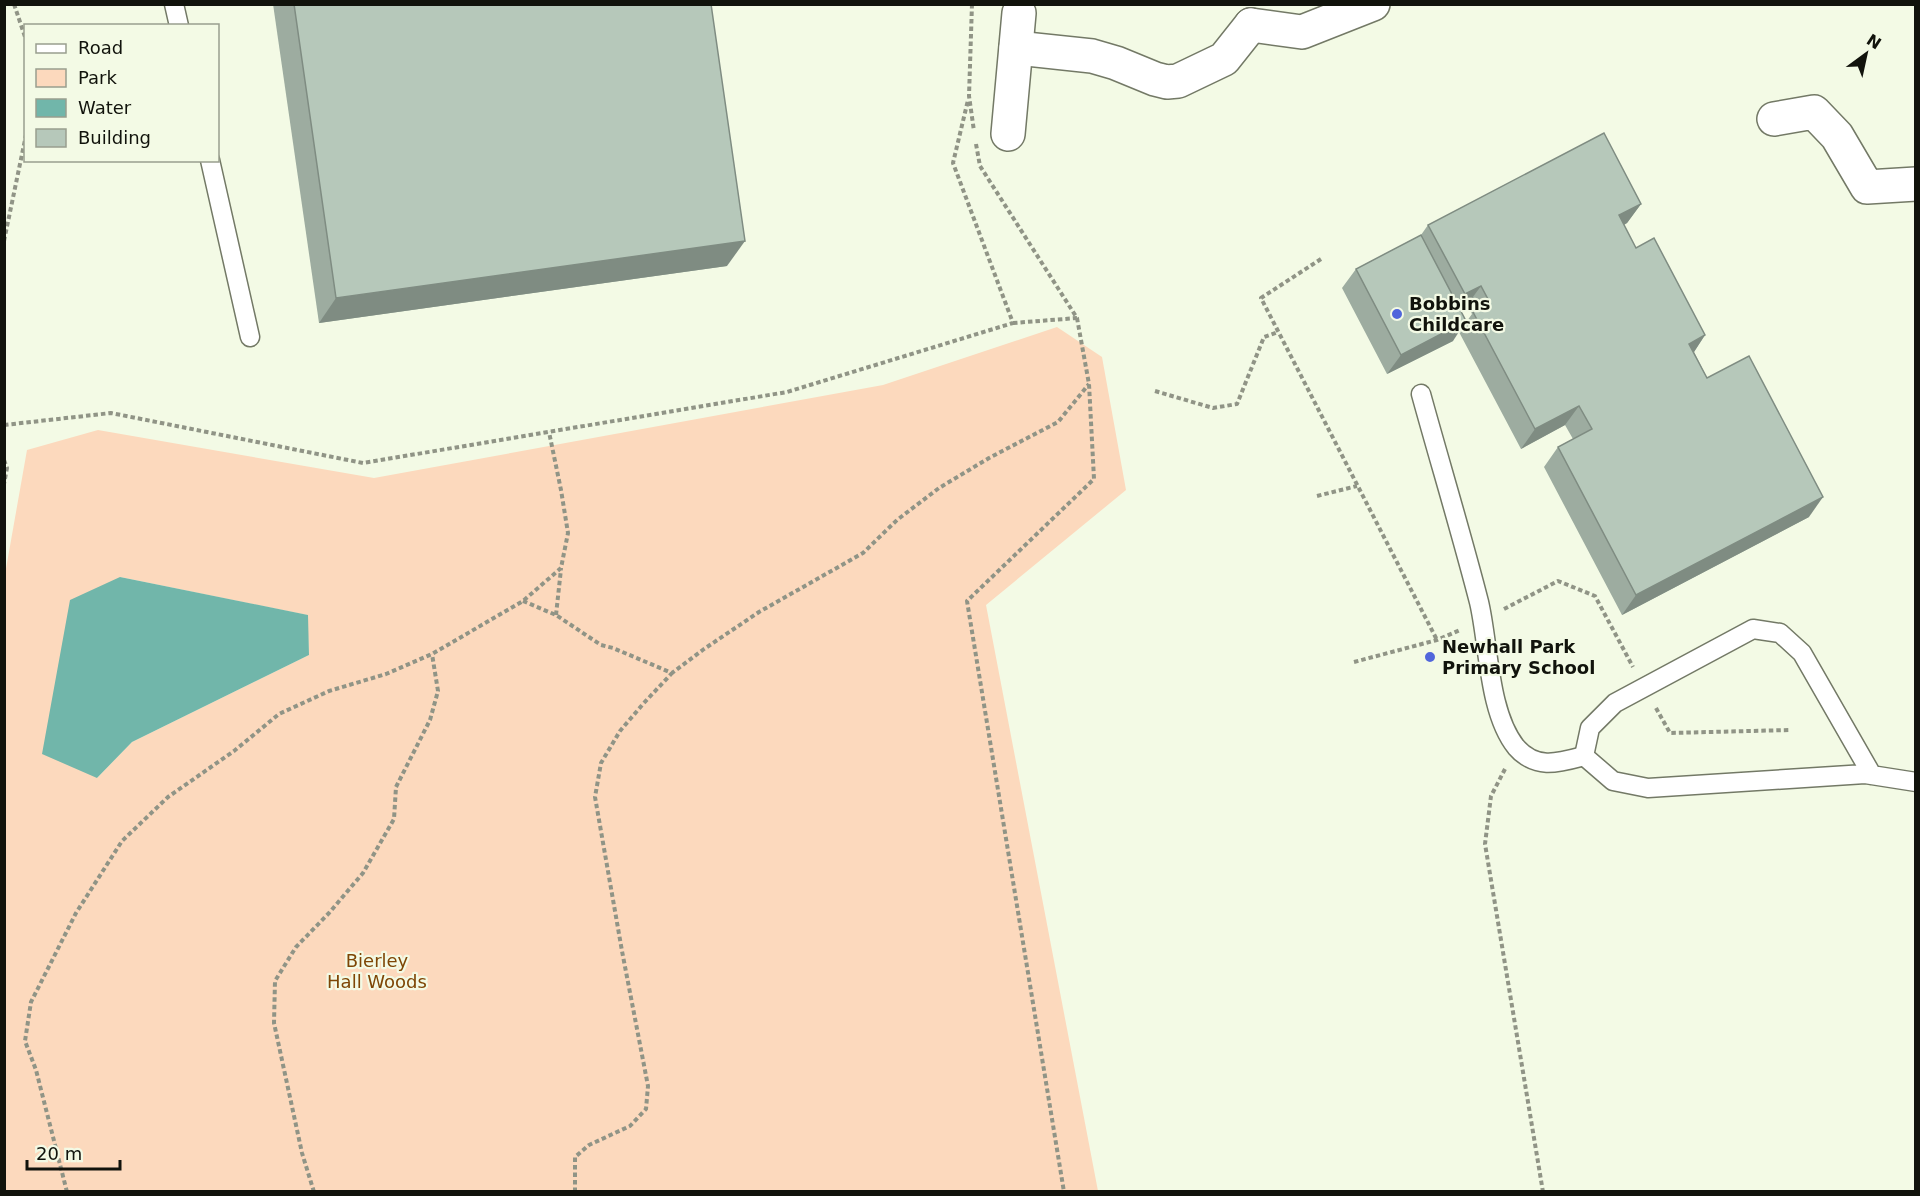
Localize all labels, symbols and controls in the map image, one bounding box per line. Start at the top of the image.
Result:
legend [24,24,219,162]
north arrow [1836,24,1896,84]
text: N [1863,30,1885,53]
text: Road [78,37,123,58]
text: Park [78,67,117,88]
text: Water [78,97,132,118]
text: Building [78,127,151,148]
place label: Bobbins Childcare [1409,293,1504,335]
marker: Bobbins Childcare [1390,307,1404,321]
place label: Newhall Park Primary School [1442,636,1595,678]
marker: Newhall Park Primary School [1423,650,1437,664]
park label: Bierley Hall Woods [327,950,427,992]
scale bar [27,1133,120,1171]
text: 20 m [36,1143,82,1164]

